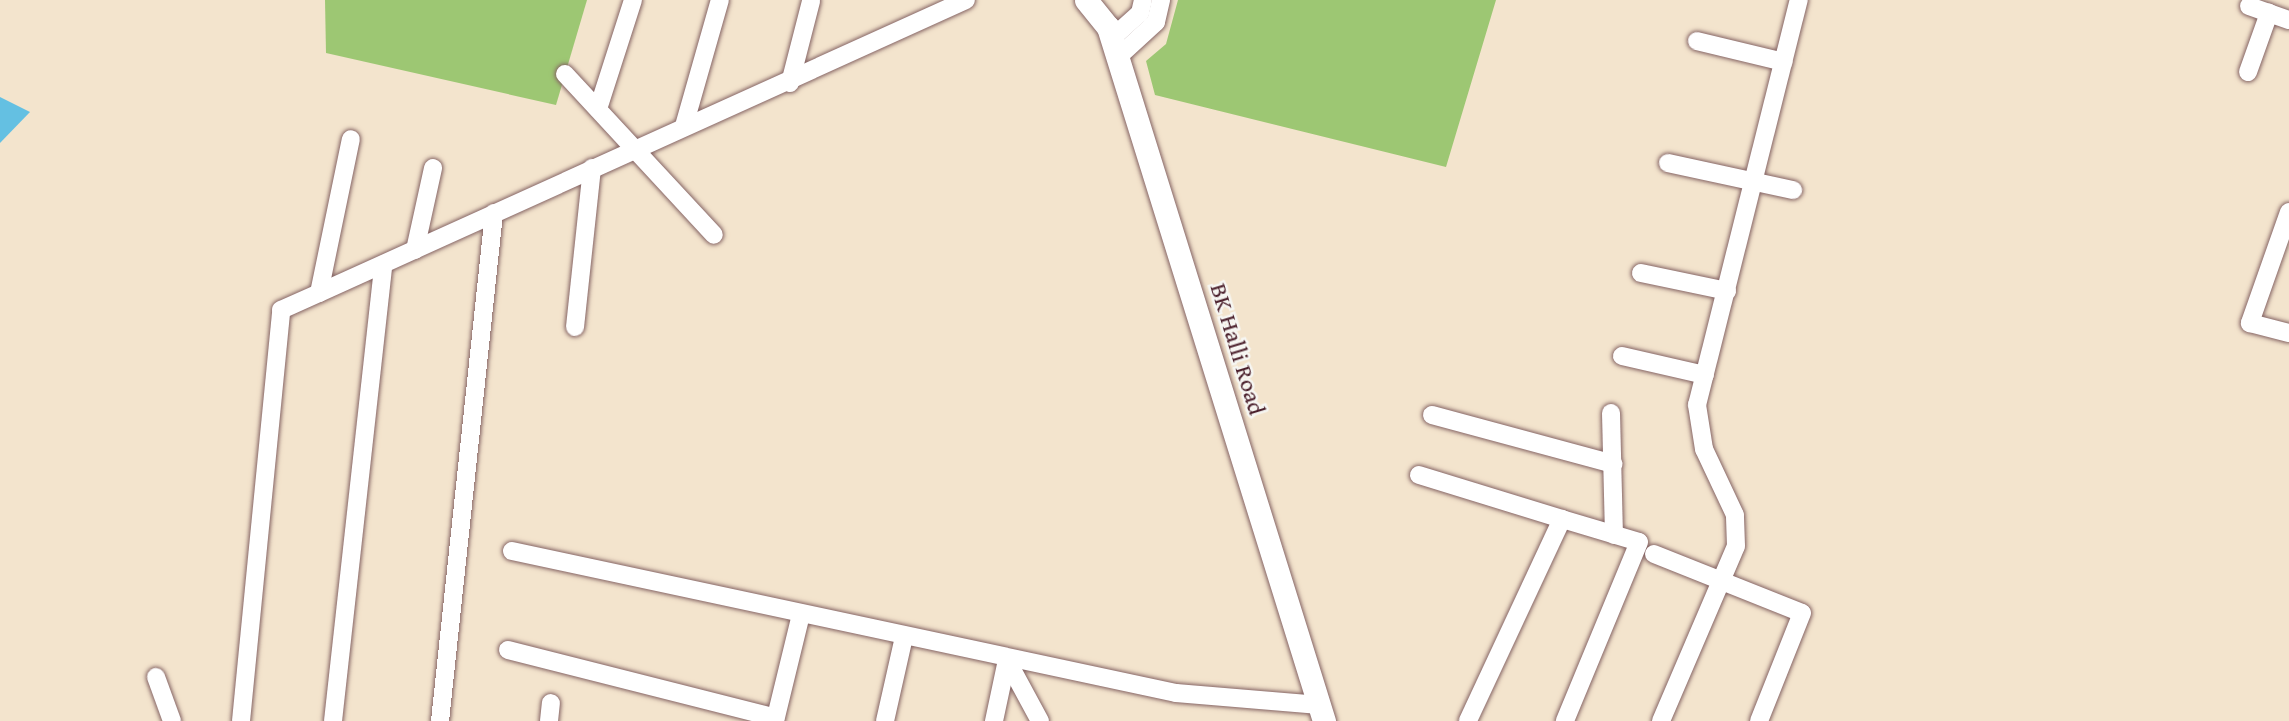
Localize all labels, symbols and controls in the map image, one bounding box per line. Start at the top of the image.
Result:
street label: BK Halli Road [1204,280,1272,418]

